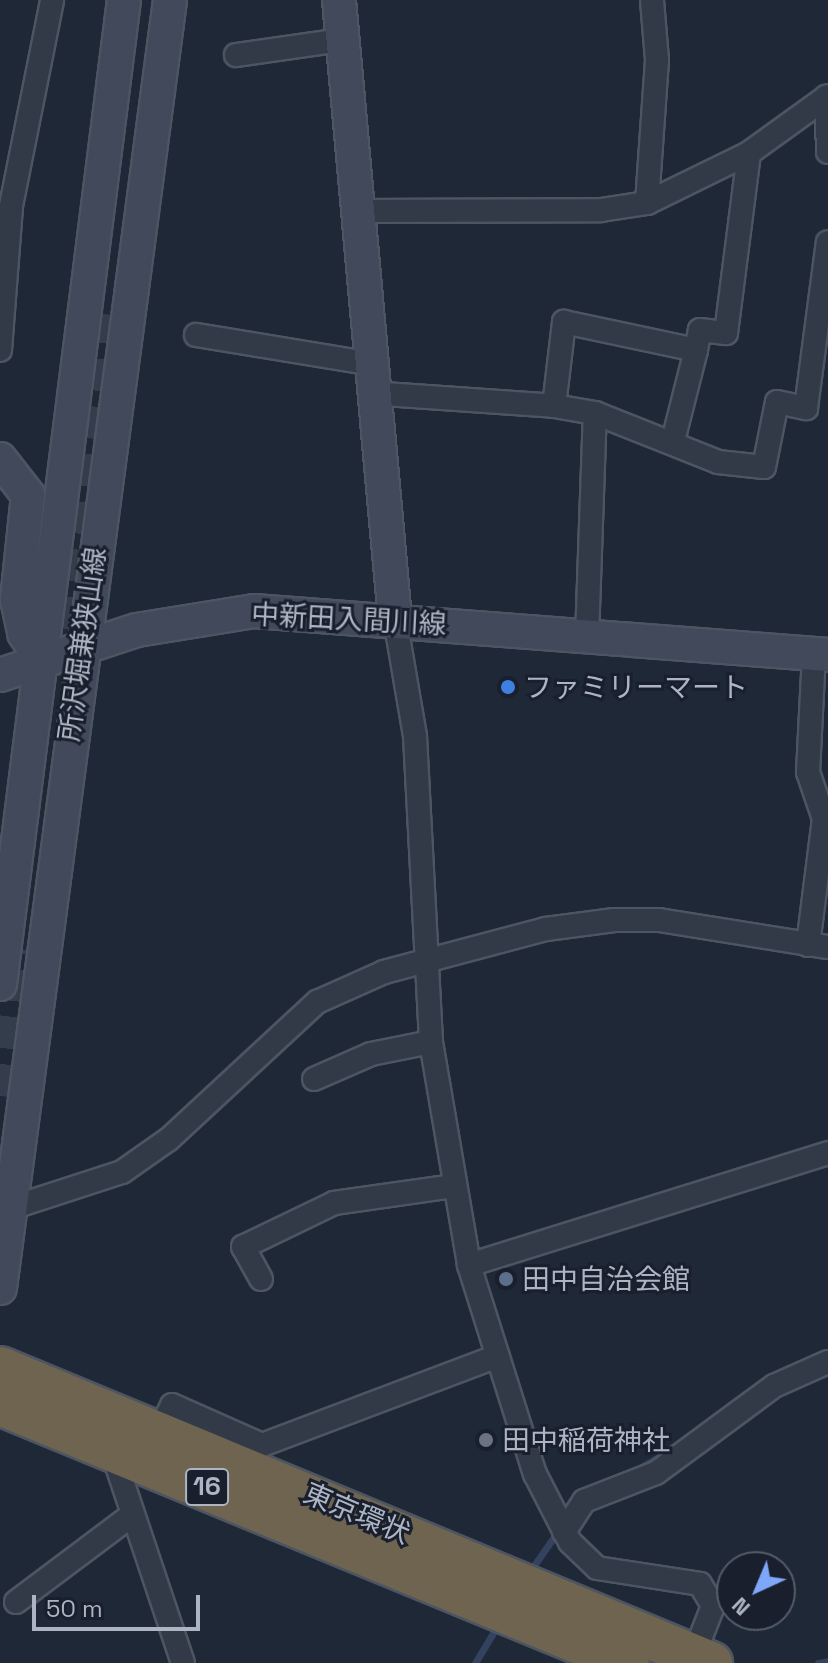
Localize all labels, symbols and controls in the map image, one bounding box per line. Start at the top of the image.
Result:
street label: 所沢堀兼狭山線 [52,545,112,743]
street label: 中新田入間川線 [250,597,448,641]
place label: ファミリーマート [524,670,748,704]
marker: ファミリーマート [499,678,517,696]
place label: 田中自治会館 [522,1262,690,1296]
marker: 田中自治会館 [497,1270,515,1288]
place label: 田中稲荷神社 [502,1423,670,1457]
marker: 田中稲荷神社 [477,1431,495,1449]
road number: 16 [185,1465,229,1509]
street label: 東京環状 [299,1476,415,1550]
north arrow [716,1551,796,1631]
scale bar [36,1579,204,1629]
text: N [726,1592,756,1622]
text: 50 m [46,1593,103,1624]

